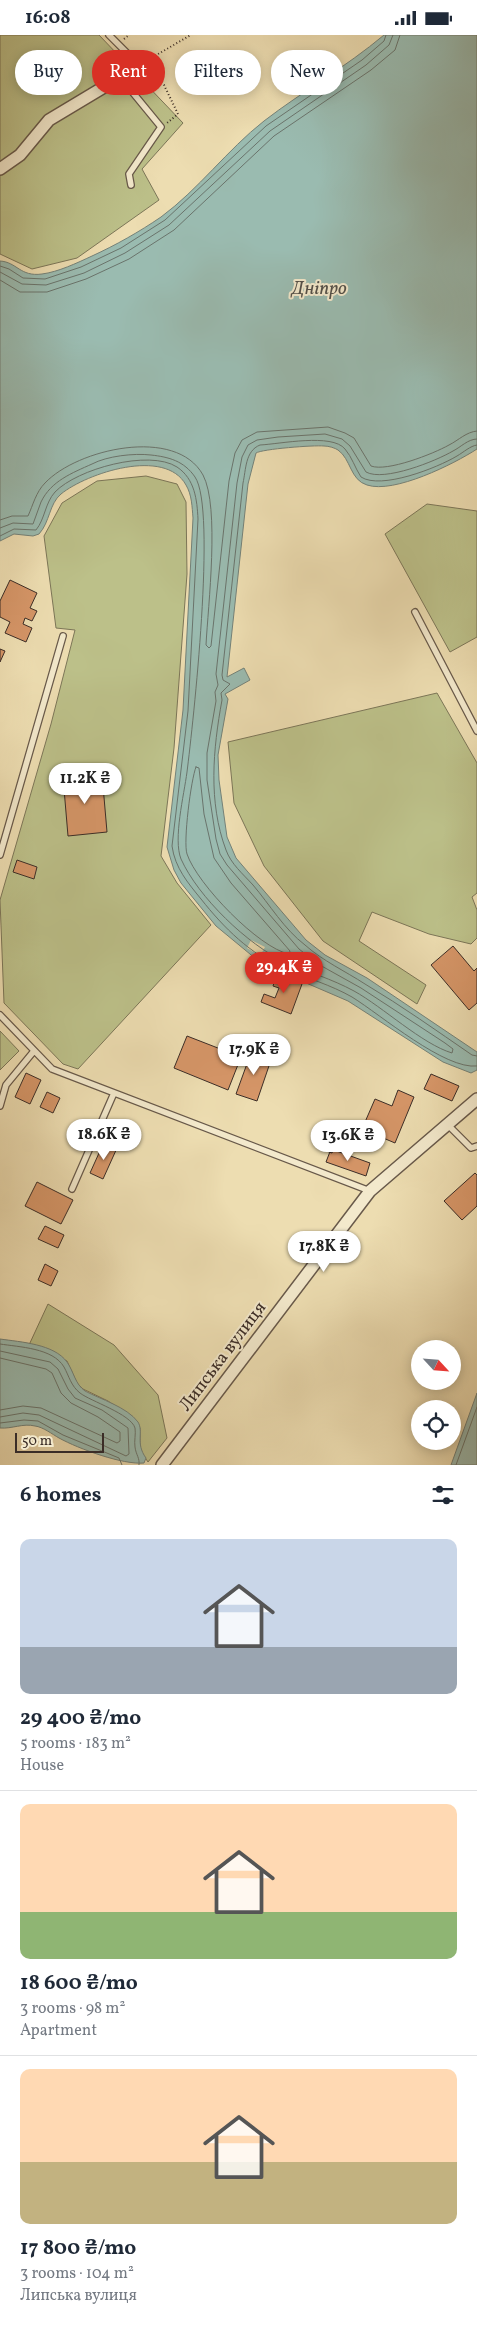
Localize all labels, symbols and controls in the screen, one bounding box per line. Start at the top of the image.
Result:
text: 16:08 [25,5,71,31]
chip: Buy [15,50,82,95]
chip: Rent [92,50,165,95]
chip: Filters [175,50,261,95]
chip: New [271,50,343,95]
water label: Дніпро [289,276,347,302]
pin: 11.2K ₴ [39,763,131,805]
text: 11.2K ₴ [60,768,110,790]
pin: 29.4K ₴ [238,951,330,994]
text: 29.4K ₴ [256,957,312,979]
pin: 17.9K ₴ [208,1033,300,1076]
text: 17.9K ₴ [229,1039,279,1061]
pin: 18.6K ₴ [58,1119,150,1161]
pin: 13.6K ₴ [302,1119,394,1162]
text: 18.6K ₴ [77,1124,131,1146]
text: 13.6K ₴ [322,1125,374,1147]
pin: 17.8K ₴ [278,1231,370,1273]
text: 17.8K ₴ [299,1236,349,1258]
street label: Липська вулиця [174,1297,273,1417]
north arrow [411,1340,461,1390]
map controls [411,1340,461,1450]
button: locate [411,1400,461,1450]
scale bar [15,1430,104,1453]
text: 50 m [22,1432,52,1451]
text: 6 homes [20,1481,101,1510]
icon: filters [429,1481,457,1509]
icon: home [194,1571,284,1661]
text: 29 400 ₴/mo [20,1704,141,1733]
text: 5 rooms · 183 m² [20,1733,131,1755]
text: House [20,1755,64,1777]
icon: home [194,1837,284,1927]
text: 18 600 ₴/mo [20,1969,138,1998]
text: 3 rooms · 98 m² [20,1998,125,2020]
text: Apartment [20,2020,97,2042]
icon: home [194,2102,284,2192]
text: 17 800 ₴/mo [20,2234,136,2263]
text: 3 rooms · 104 m² [20,2263,134,2285]
text: Липська вулиця [20,2285,137,2307]

